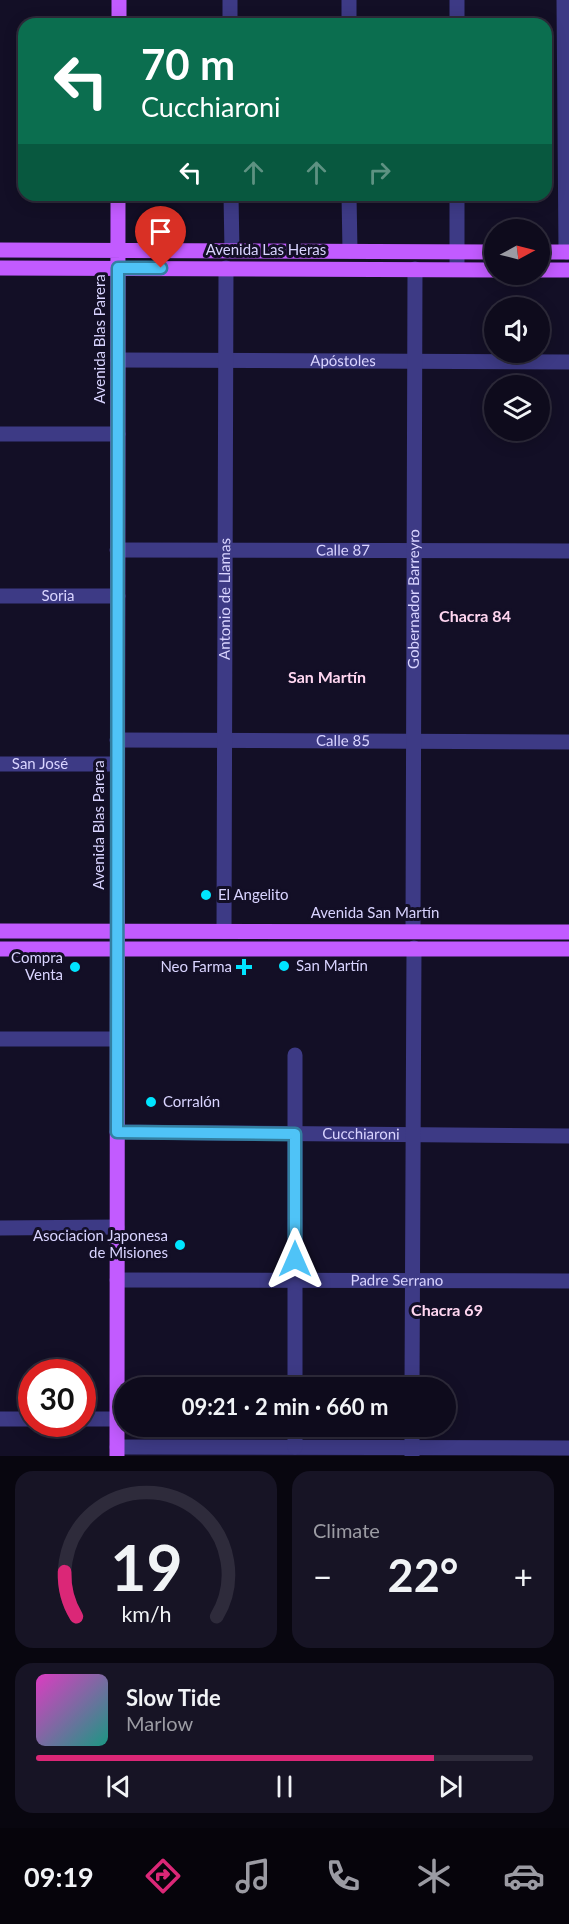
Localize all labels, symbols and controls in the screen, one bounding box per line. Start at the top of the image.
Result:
text: 70 m [141,39,235,89]
icon: left [42,42,120,120]
text: Cucchiaroni [141,90,281,123]
icon: left [174,156,207,189]
icon: ahead [237,156,270,189]
icon: ahead [300,156,333,189]
icon: right [363,156,396,189]
pin [135,206,186,268]
icon: arrive [144,215,177,248]
north arrow [484,219,550,285]
map controls [484,219,550,441]
street label: Avenida Las Heras [206,240,326,258]
street label: Avenida Blas Parera [90,274,108,404]
button: sound [484,297,550,363]
street label: Apóstoles [310,351,376,369]
button: layers [484,375,550,441]
street label: Gobernador Barreyro [404,529,422,669]
street label: Antonio de Llamas [215,538,233,660]
street label: Calle 87 [316,540,370,559]
street label: Soria [41,586,75,604]
district label: Chacra 84 [439,606,511,625]
district label: San Martín [288,667,366,686]
street label: Calle 85 [316,731,370,749]
street label: San José [12,754,68,772]
street label: Avenida Blas Parera [89,760,107,890]
place label: El Angelito [218,885,289,903]
marker: El Angelito [199,888,213,902]
street label: Avenida San Martín [311,903,439,921]
place label: Compra Venta [11,948,63,983]
place label: San Martín [296,956,368,974]
place label: Neo Farma [160,957,232,975]
marker: San Martín [277,959,291,973]
marker: Compra Venta [68,960,82,974]
marker: Neo Farma [237,960,251,974]
place label: Corralón [163,1092,220,1110]
marker: Corralón [144,1095,158,1109]
street label: Cucchiaroni [322,1124,400,1143]
place label: Asociacion Japonesa de Misiones [33,1226,168,1261]
position arrow [263,1227,327,1291]
marker: Asociacion Japonesa de Misiones [173,1238,187,1252]
street label: Padre Serrano [351,1271,443,1289]
district label: Chacra 69 [411,1300,483,1319]
speed limit sign: 30 [18,1359,96,1437]
text: 09:21 · 2 min · 660 m [182,1393,388,1420]
text: Climate [313,1518,380,1542]
text: 19 [110,1529,182,1604]
text: 22° [388,1548,458,1602]
text: − [313,1556,332,1596]
text: + [514,1556,533,1596]
text: km/h [121,1601,171,1627]
text: Slow Tide [126,1684,221,1711]
text: Marlow [126,1711,193,1735]
icon: previous [102,1770,135,1803]
icon: pause [268,1770,301,1803]
icon: next [434,1770,467,1803]
icon: directions [142,1855,184,1897]
icon: music [232,1855,274,1897]
icon: phone [322,1855,364,1897]
icon: climate [413,1855,455,1897]
icon: car [503,1855,545,1897]
text: 09:19 [24,1860,94,1893]

